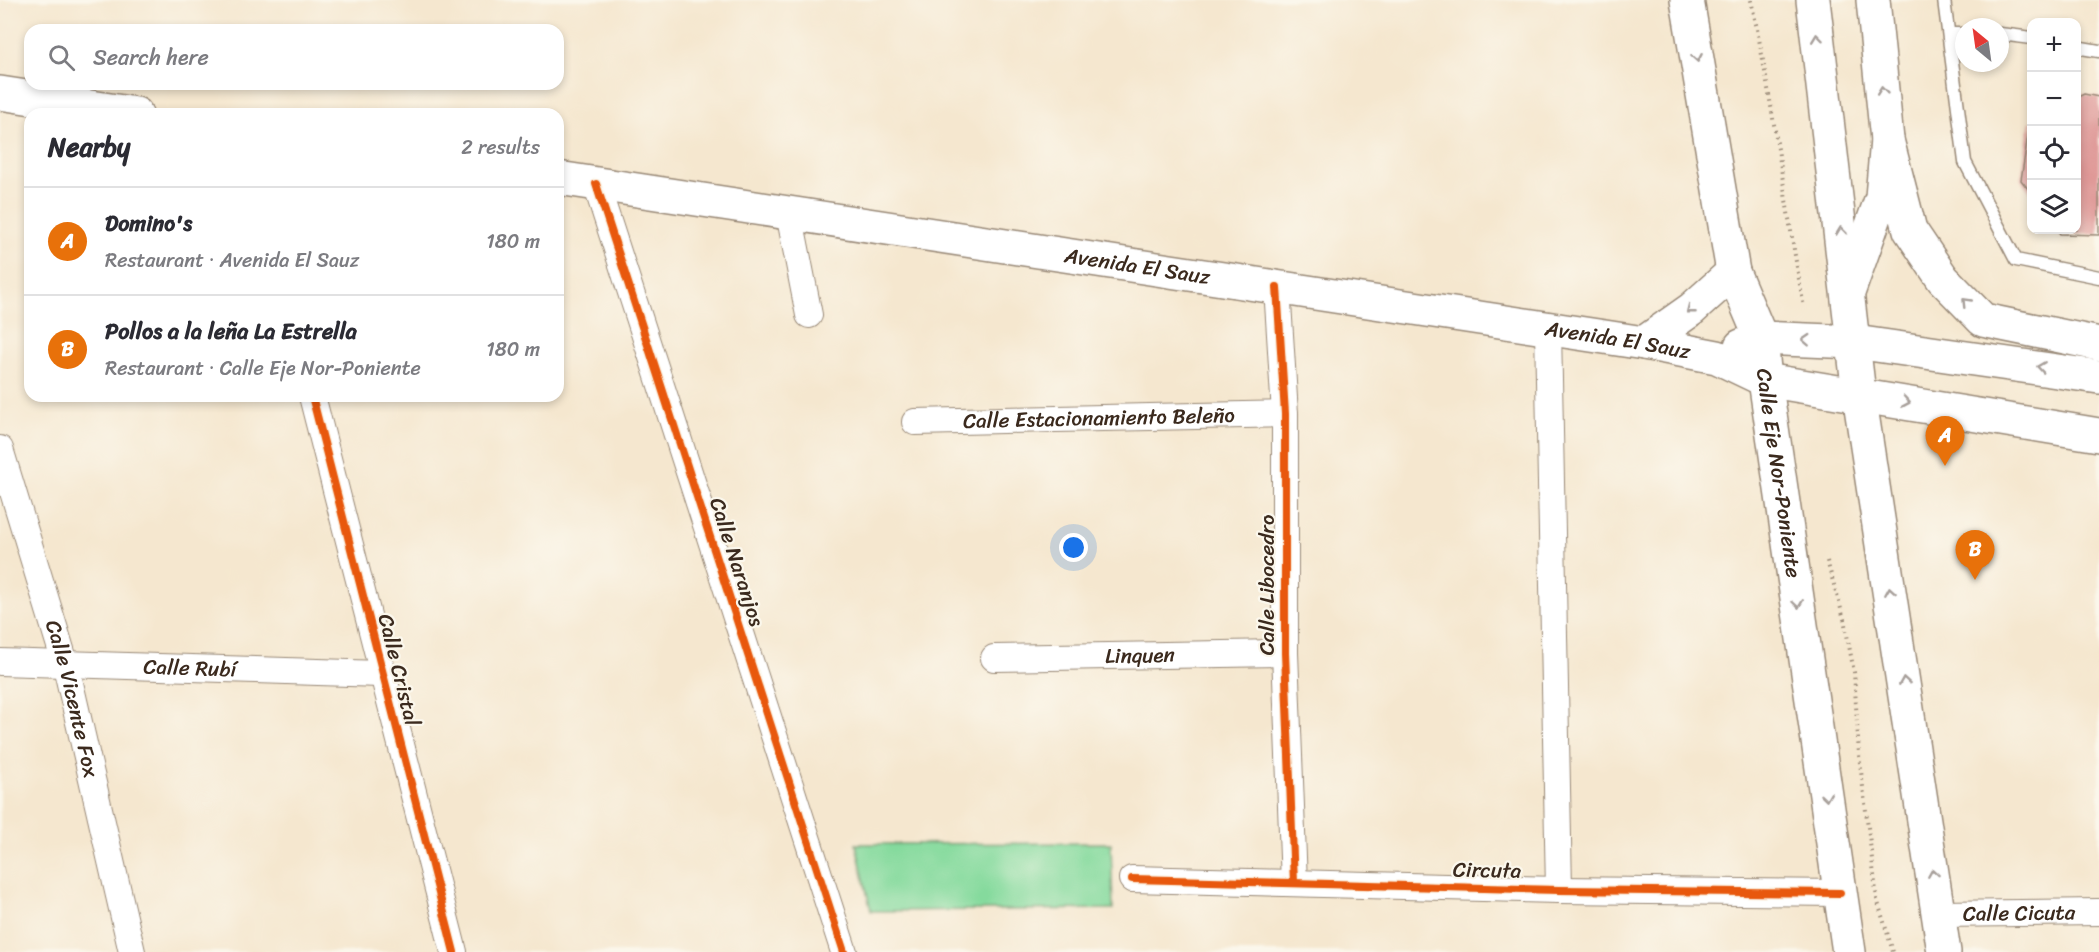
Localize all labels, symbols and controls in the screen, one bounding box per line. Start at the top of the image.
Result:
north arrow [1955,18,2009,72]
map controls [2027,18,2081,234]
button: + [2027,18,2081,72]
search box [24,24,564,90]
one-way arrow [1812,33,1824,42]
text: Search here [93,38,209,77]
icon: search [45,41,78,74]
one-way arrow [1690,52,1703,62]
button: − [2027,72,2081,126]
one-way arrow [1876,86,1889,95]
text: Nearby [48,124,130,170]
button: locate [2027,126,2081,180]
text: 2 results [461,130,540,165]
button: layers [2027,180,2081,234]
text: Domino's [105,204,192,243]
text: A [61,224,74,259]
text: 180 m [486,224,540,259]
one-way arrow [1836,227,1848,236]
street label: Avenida El Sauz [1061,236,1214,296]
text: Restaurant · Avenida El Sauz [105,243,359,278]
one-way arrow [1963,299,1974,310]
one-way arrow [1686,302,1697,313]
street label: Avenida El Sauz [1541,309,1695,371]
text: Pollos a la leña La Estrella [105,312,357,351]
text: B [61,332,74,367]
text: 180 m [486,332,540,367]
one-way arrow [1802,333,1811,346]
text: Restaurant · Calle Eje Nor-Poniente [105,351,421,386]
one-way arrow [2037,362,2046,374]
street label: Calle Eje Nor-Poniente [1745,367,1813,581]
one-way arrow [1900,395,1910,408]
street label: Calle Estacionamiento Beleño [963,396,1235,440]
pin: A [1926,416,1964,466]
street label: Calle Naranjos [698,493,776,632]
street label: Calle Libocedro [1248,515,1286,655]
pin: B [1956,530,1994,580]
your location [1059,533,1088,562]
one-way arrow [1884,587,1896,596]
one-way arrow [1791,599,1803,608]
street label: Calle Cristal [367,610,432,731]
street label: Calle Vicente Fox [34,615,110,781]
street label: Linquen [1105,636,1175,675]
street label: Calle Rubí [143,648,239,689]
one-way arrow [1898,676,1910,685]
one-way arrow [1819,792,1831,801]
street label: Circuta [1453,850,1522,890]
one-way arrow [1928,869,1940,878]
street label: Calle Cicuta [1963,893,2076,933]

